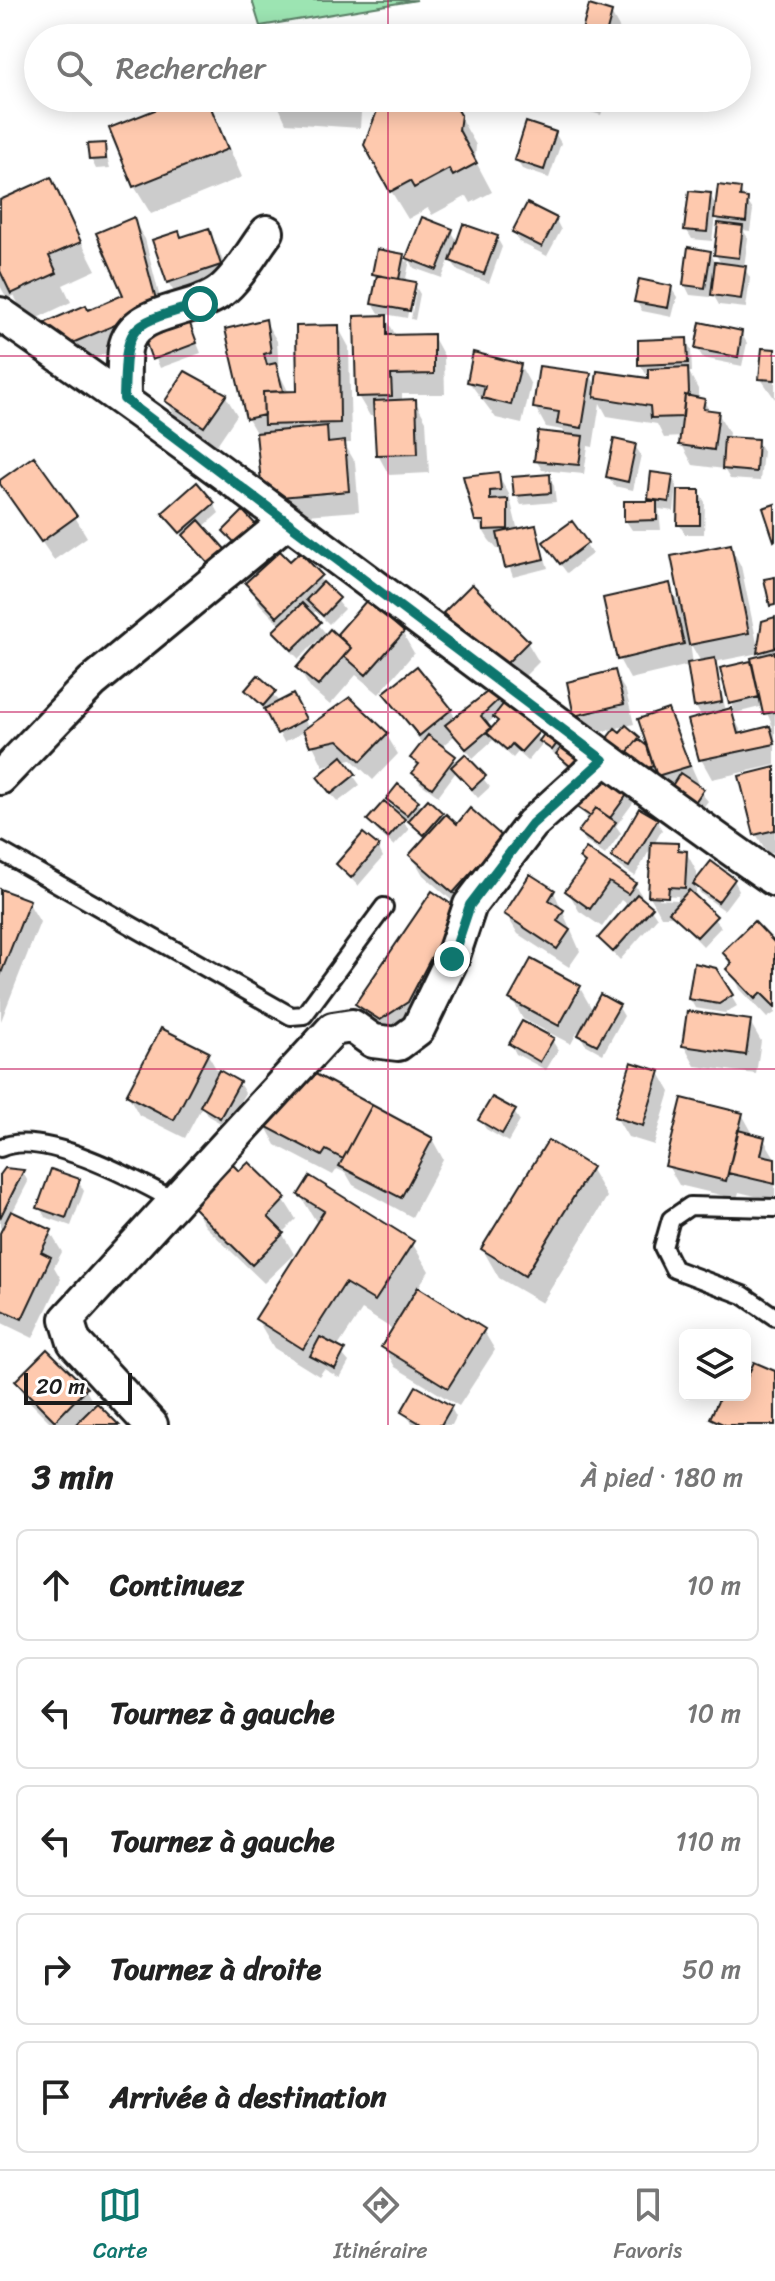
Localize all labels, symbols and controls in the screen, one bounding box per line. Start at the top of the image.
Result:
search box [24,24,751,112]
text: Rechercher [116,41,266,95]
icon: search [52,46,96,90]
route start [182,286,218,322]
route end [434,941,470,977]
map controls [679,1329,751,1401]
button: layers [679,1329,751,1401]
text: 20 m [36,1367,85,1406]
scale bar [24,1369,132,1405]
text: 3 min [32,1447,113,1507]
text: À pied · 180 m [581,1454,743,1500]
text: Continuez [110,1558,244,1612]
text: 10 m [687,1562,741,1608]
icon: ahead [34,1563,78,1607]
text: Tournez à gauche [110,1686,335,1740]
text: 10 m [687,1690,741,1736]
icon: left [34,1691,78,1735]
text: Tournez à gauche [110,1814,335,1868]
text: 110 m [676,1818,741,1864]
icon: left [34,1819,78,1863]
text: Tournez à droite [110,1942,321,1996]
text: 50 m [682,1946,741,1992]
icon: right [34,1947,78,1991]
text: Arrivée à destination [110,2070,387,2124]
icon: arrive [34,2075,78,2119]
tab: Carte [93,2183,148,2270]
tab: Itinéraire [334,2183,428,2270]
tab: Favoris [613,2183,682,2270]

